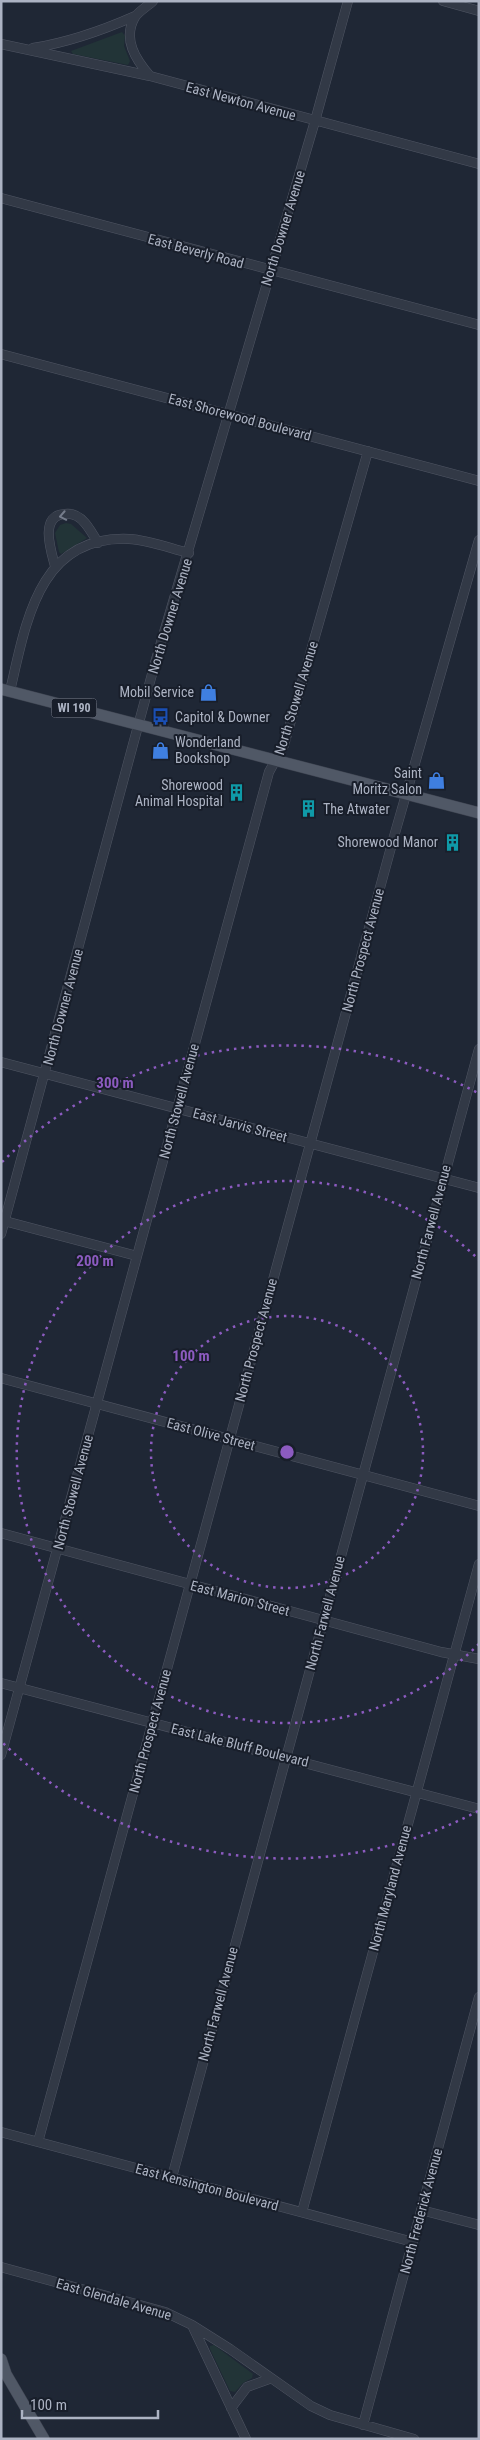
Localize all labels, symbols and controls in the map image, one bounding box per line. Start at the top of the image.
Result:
street label: East Newton Avenue [184,79,298,123]
street label: North Downer Avenue [258,168,308,288]
street label: East Beverly Road [146,231,246,271]
street label: East Shorewood Boulevard [167,390,313,444]
one-way arrow [59,510,68,520]
street label: North Downer Avenue [145,556,195,676]
street label: North Stowell Avenue [271,639,321,757]
shop icon: Mobil Service [198,682,218,702]
place label: Mobil Service [119,684,194,700]
road number: WI 190 [52,698,96,718]
bus stop icon: Capitol & Downer [151,707,171,727]
place label: Capitol & Downer [175,709,270,725]
place label: Wonderland Bookshop [175,734,241,766]
shop icon: Wonderland Bookshop [151,740,171,760]
place label: Saint Moritz Salon [352,765,422,797]
shop icon: Saint Moritz Salon [426,771,446,791]
place label: Shorewood Animal Hospital [135,777,223,809]
building icon: Shorewood Animal Hospital [227,783,247,803]
building icon: The Atwater [299,799,319,819]
place label: The Atwater [323,801,390,817]
building icon: Shorewood Manor [442,832,462,852]
place label: Shorewood Manor [338,834,438,850]
street label: North Prospect Avenue [339,886,387,1014]
street label: North Downer Avenue [40,947,86,1067]
street label: North Stowell Avenue [156,1041,202,1160]
text: 300 m [96,1074,134,1092]
street label: East Jarvis Street [191,1105,289,1145]
street label: North Farwell Avenue [408,1163,454,1281]
text: 200 m [76,1252,114,1270]
street label: North Prospect Avenue [232,1276,280,1404]
text: 100 m [172,1347,210,1365]
street label: East Olive Street [165,1415,257,1453]
street label: North Stowell Avenue [50,1432,96,1551]
centre of rings [278,1443,296,1461]
street label: North Farwell Avenue [302,1554,348,1672]
street label: East Marion Street [189,1577,291,1619]
street label: North Prospect Avenue [126,1667,174,1795]
street label: East Lake Bluff Boulevard [170,1720,310,1770]
street label: North Maryland Avenue [366,1823,415,1952]
street label: North Farwell Avenue [195,1945,241,2063]
street label: North Frederick Avenue [397,2146,446,2275]
street label: East Kensington Boulevard [134,2160,280,2214]
street label: East Glendale Avenue [55,2275,174,2323]
scale bar [22,2388,159,2420]
text: 100 m [30,2396,67,2414]

